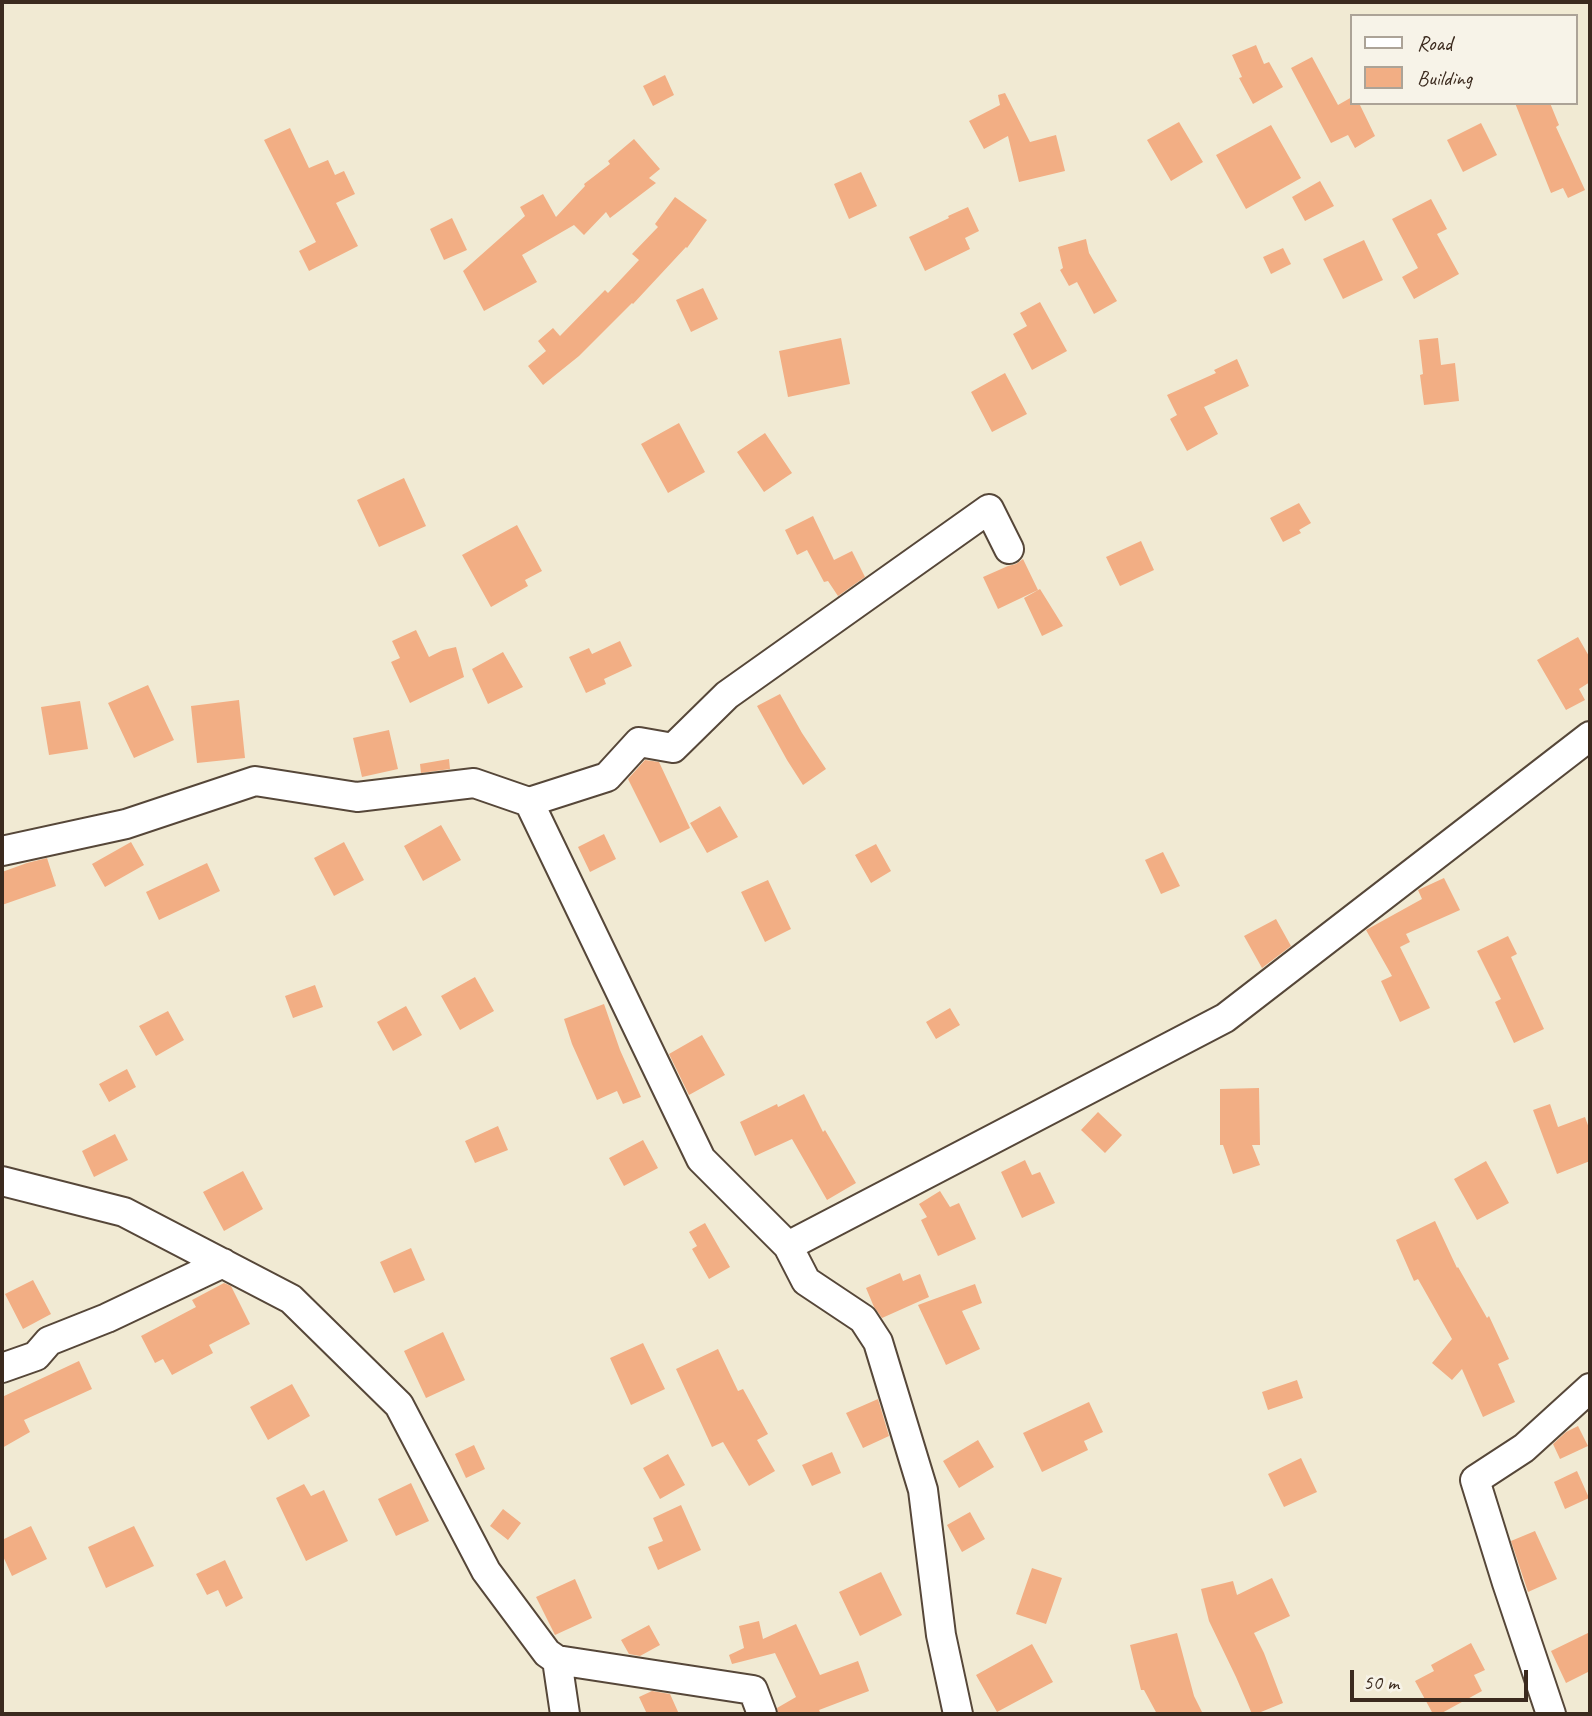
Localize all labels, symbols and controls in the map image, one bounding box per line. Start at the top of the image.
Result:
legend [1350,14,1578,105]
text: Road [1417,30,1452,56]
text: Building [1417,65,1472,91]
scale bar [1354,1656,1532,1700]
text: 50 m [1363,1669,1399,1695]

